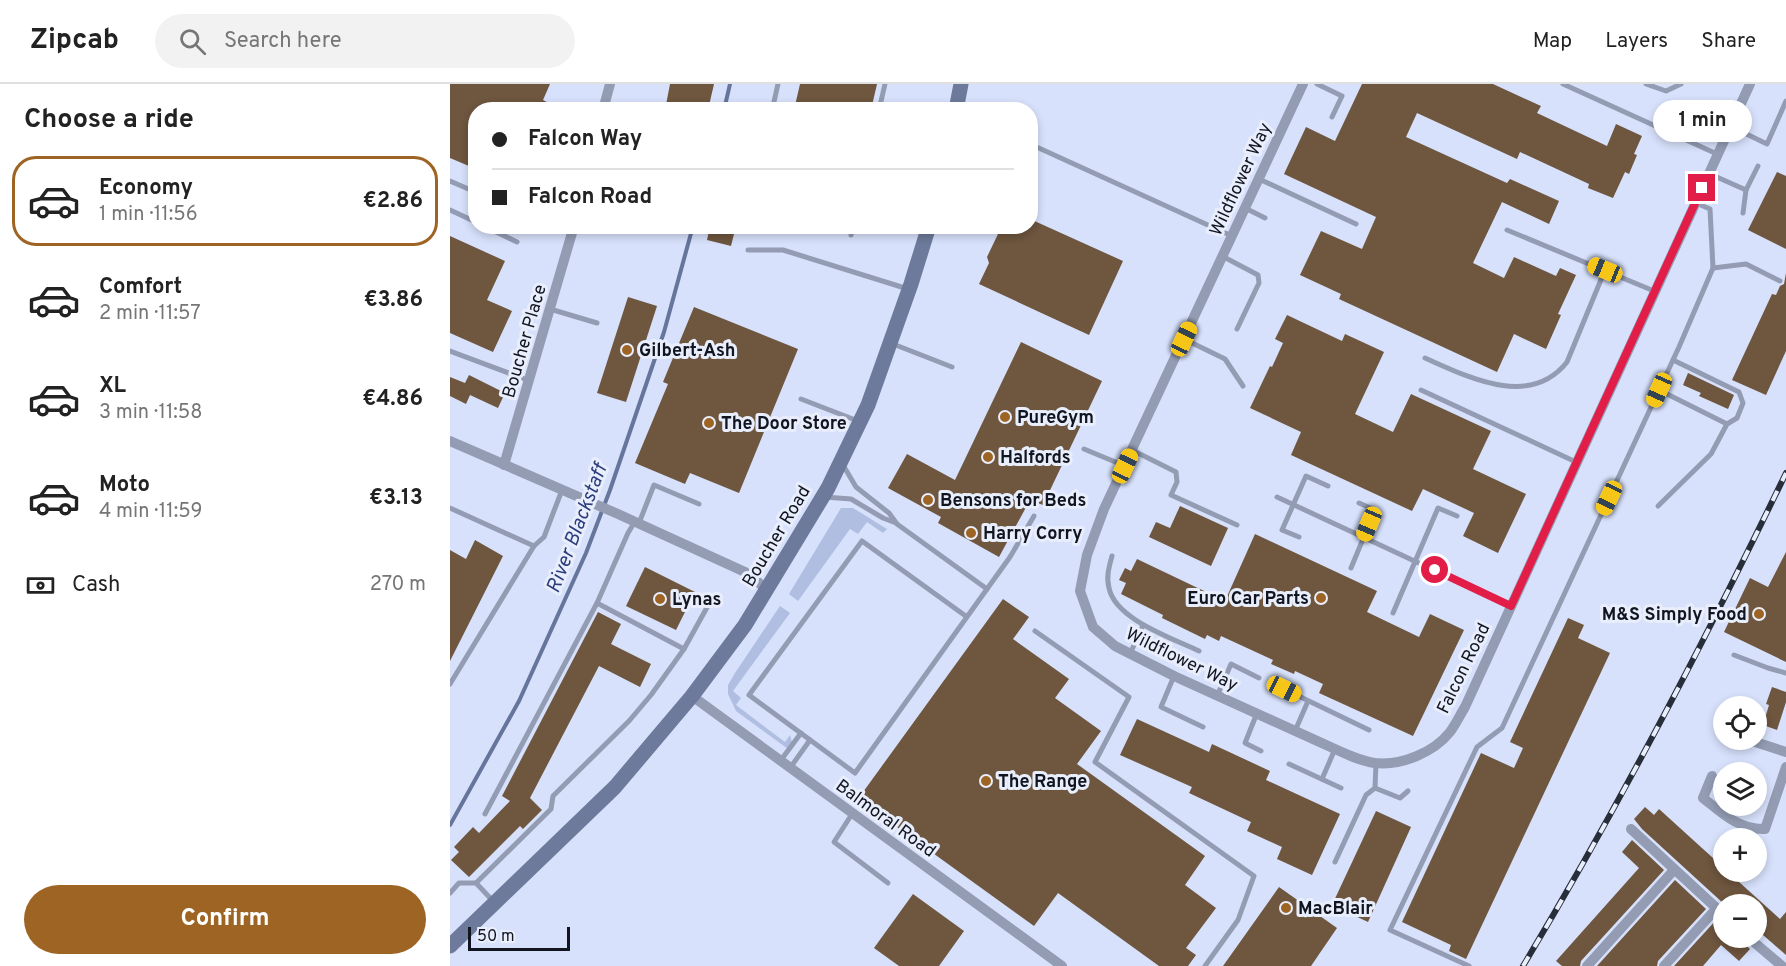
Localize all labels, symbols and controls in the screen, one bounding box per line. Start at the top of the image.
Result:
search box [155,14,575,68]
text: Zipcab [30,23,119,59]
icon: search [176,25,209,58]
text: Search here [224,28,341,55]
text: Map [1533,28,1572,55]
text: Layers [1605,28,1668,55]
text: Share [1701,28,1756,55]
callout: 1 min [1652,101,1752,143]
text: Choose a ride [24,103,194,137]
text: 1 min [1678,108,1727,134]
street label: Wildflower Way [1205,119,1278,240]
text: Falcon Way [528,126,642,153]
icon: car [27,174,81,228]
route end [1688,174,1715,201]
text: Economy [99,175,193,202]
text: Falcon Road [528,184,652,211]
text: €2.86 [363,188,423,215]
text: 1 min · 11:56 [99,202,198,228]
car [1585,255,1625,285]
icon: car [27,273,81,327]
text: Comfort [99,274,182,301]
street label: Boucher Place [498,282,553,401]
text: €3.86 [364,287,423,314]
text: 2 min · 11:57 [99,301,201,327]
car [1168,319,1200,359]
place label: Gilbert-Ash [639,340,735,363]
marker: Gilbert-Ash [620,343,634,357]
car [1643,370,1675,410]
icon: car [27,372,81,426]
text: XL [99,373,126,400]
text: €4.86 [362,386,423,413]
text: 3 min · 11:58 [99,400,202,426]
place label: PureGym [1017,407,1094,430]
marker: PureGym [998,410,1012,424]
place label: The Door Store [721,413,847,436]
marker: The Door Store [702,416,716,430]
car [1109,446,1141,486]
place label: Halfords [1000,447,1071,470]
marker: Halfords [981,450,995,464]
water label: River Blackstaff [541,458,615,597]
icon: car [27,471,81,525]
text: Moto [99,472,150,499]
car [1593,478,1625,518]
street label: Boucher Road [738,482,817,592]
text: €3.13 [369,485,423,512]
place label: Bensons for Beds [940,490,1086,513]
marker: Bensons for Beds [921,493,935,507]
text: 4 min · 11:59 [99,499,202,525]
car [1354,504,1384,544]
place label: Harry Corry [983,523,1082,546]
marker: Harry Corry [964,526,978,540]
route start [1421,556,1448,583]
icon: cash [24,569,57,602]
text: Cash [72,572,121,599]
text: 270 m [370,572,426,598]
place label: Euro Car Parts [1187,588,1309,611]
place label: Lynas [672,589,721,612]
marker: Euro Car Parts [1314,591,1328,605]
marker: Lynas [653,592,667,606]
place label: M&S Simply Food [1602,604,1747,627]
marker: M&S Simply Food [1752,607,1766,621]
street label: Falcon Road [1433,620,1496,718]
street label: Wildflower Way [1121,623,1241,697]
car [1264,673,1304,705]
map controls [1713,696,1767,948]
button: locate [1713,696,1767,750]
button: layers [1713,762,1767,816]
place label: The Range [998,771,1087,794]
marker: The Range [979,774,993,788]
street label: Balmoral Road [830,775,940,863]
button: + [1713,828,1767,882]
button: Confirm [24,885,426,954]
button: − [1713,894,1767,948]
place label: MacBlair [1298,898,1373,921]
marker: MacBlair [1279,901,1293,915]
scale bar [468,924,570,952]
text: 50 m [477,927,515,947]

